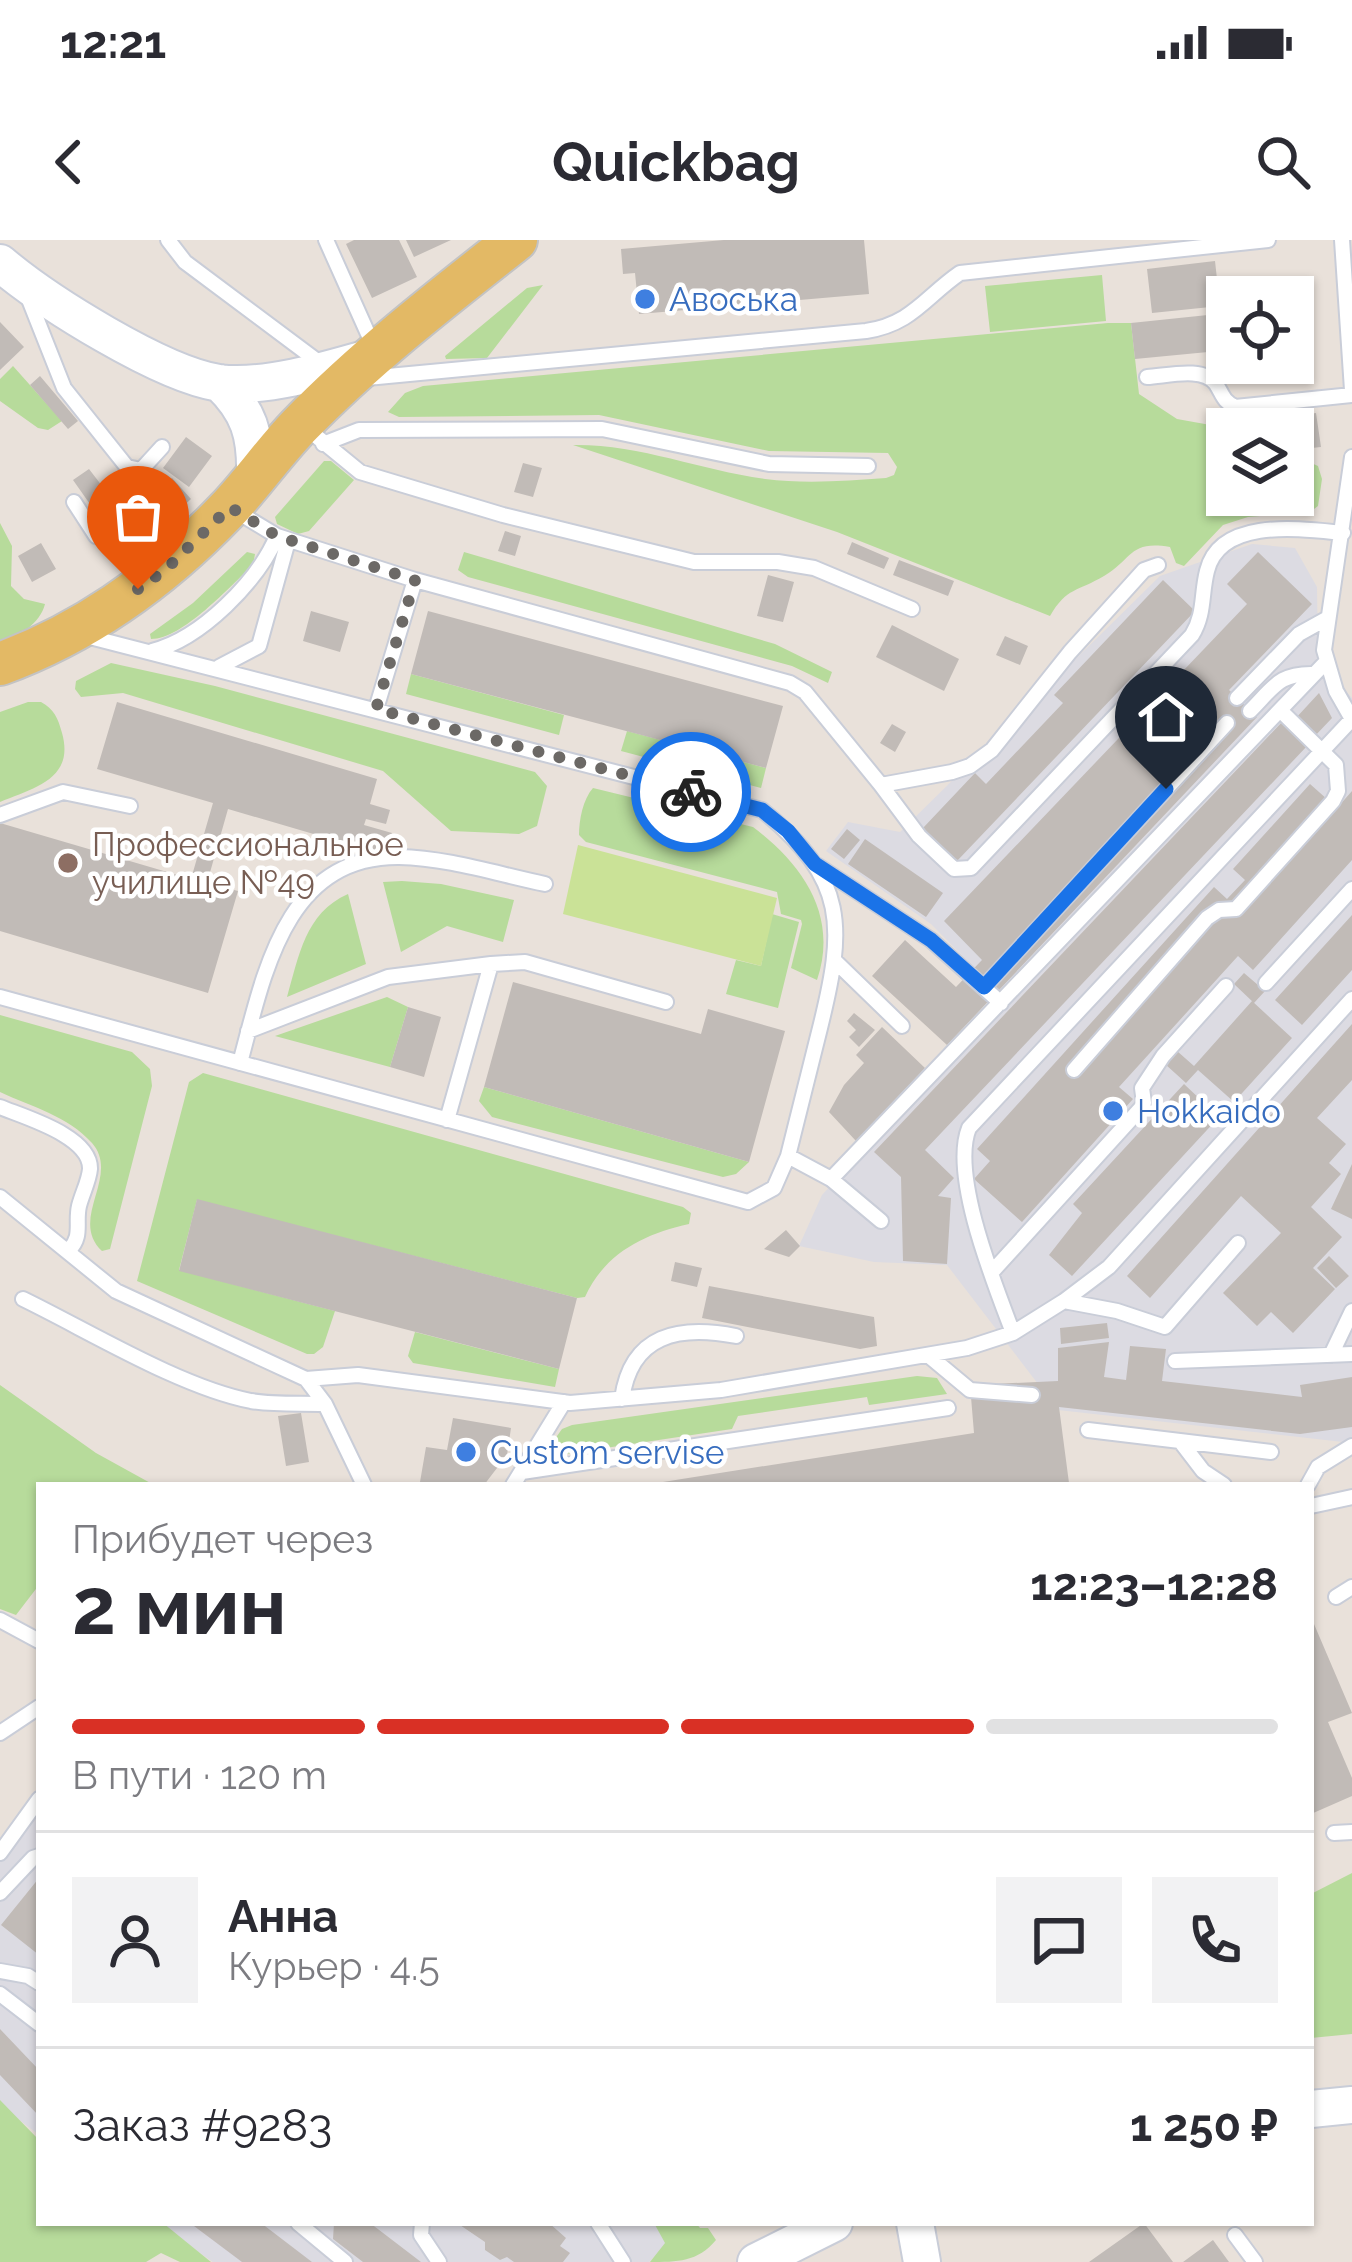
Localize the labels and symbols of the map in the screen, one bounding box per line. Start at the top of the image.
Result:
place label: Авоська [669,280,798,319]
marker: Авоська [632,286,658,312]
pin [87,466,189,589]
pin [1115,666,1217,789]
courier [631,732,751,852]
place label: Профессиональное училище №49 [92,825,404,902]
marker: Профессиональное училище №49 [55,850,81,876]
place label: Hokkaido [1137,1092,1281,1131]
marker: Hokkaido [1100,1098,1126,1124]
place label: Custom servise [490,1433,724,1472]
marker: Custom servise [453,1439,479,1465]

